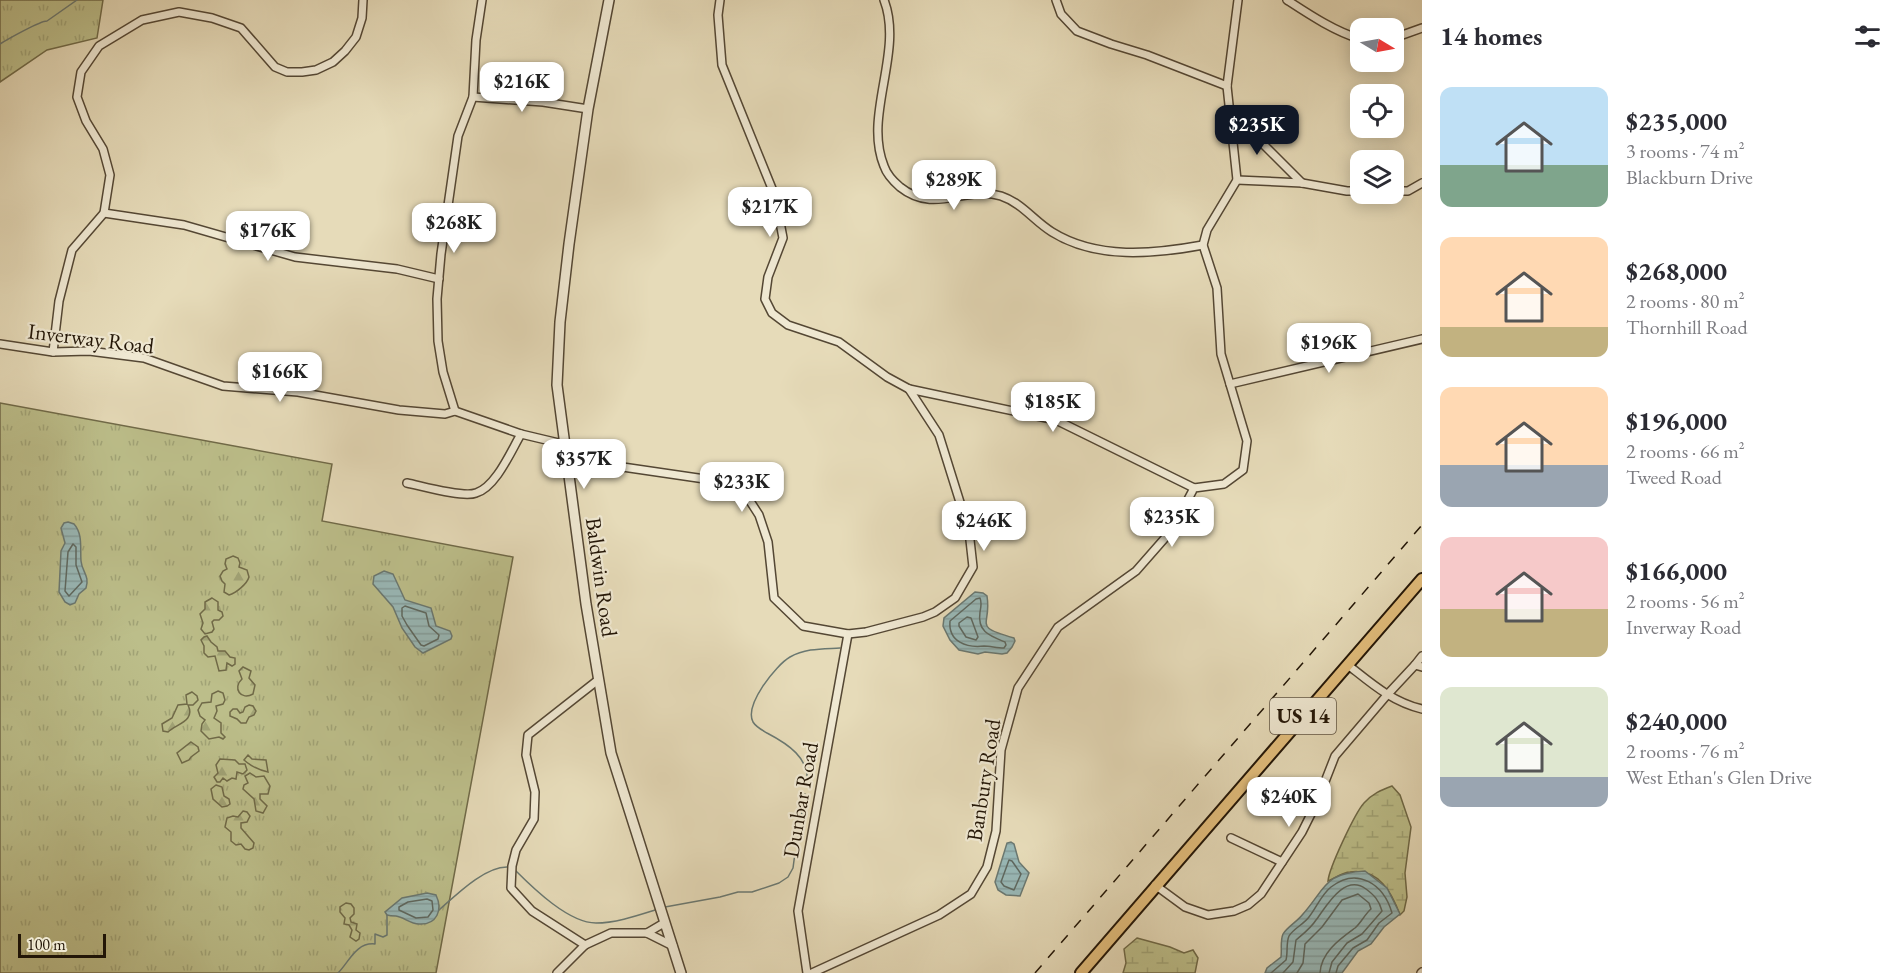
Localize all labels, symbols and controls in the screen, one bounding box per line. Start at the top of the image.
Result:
north arrow [1350,18,1404,72]
map controls [1350,18,1404,204]
text: 14 homes [1440,19,1542,53]
icon: filters [1851,20,1884,53]
pin: $216K [480,62,564,113]
text: $216K [494,68,550,94]
button: locate [1350,84,1404,138]
text: $235,000 [1626,104,1727,138]
pin: $235K [1215,105,1299,156]
text: $235K [1229,111,1285,137]
icon: home [1488,111,1560,183]
text: 3 rooms · 74 m² [1626,138,1745,164]
button: layers [1350,150,1404,204]
pin: $289K [912,160,996,211]
text: Blackburn Drive [1626,164,1753,190]
text: $289K [926,166,982,192]
pin: $217K [728,187,812,238]
text: $217K [742,193,798,219]
pin: $268K [412,203,496,254]
text: $268K [426,209,482,235]
pin: $176K [226,211,310,262]
text: $176K [240,217,296,243]
text: $268,000 [1626,254,1727,288]
icon: home [1488,261,1560,333]
text: 2 rooms · 80 m² [1626,288,1745,314]
text: Thornhill Road [1626,314,1748,340]
street label: Inverway Road [26,316,157,361]
pin: $196K [1287,323,1371,374]
text: $196K [1301,329,1357,355]
pin: $166K [238,352,322,403]
text: $166K [252,358,308,384]
pin: $185K [1011,382,1095,433]
text: $185K [1025,388,1081,414]
text: $196,000 [1626,404,1727,438]
icon: home [1488,411,1560,483]
text: 2 rooms · 66 m² [1626,438,1745,464]
pin: $357K [542,439,626,490]
text: $357K [556,445,612,471]
pin: $233K [700,462,784,513]
text: Tweed Road [1626,464,1722,490]
text: $233K [714,468,770,494]
pin: $235K [1130,497,1214,548]
pin: $246K [942,501,1026,552]
text: $235K [1144,503,1200,529]
text: $246K [956,507,1012,533]
street label: Baldwin Road [579,515,624,640]
text: $166,000 [1626,554,1727,588]
icon: home [1488,561,1560,633]
text: 2 rooms · 56 m² [1626,588,1745,614]
text: Inverway Road [1626,614,1741,640]
road number: US 14 [1270,698,1336,734]
text: $240,000 [1626,704,1727,738]
icon: home [1488,711,1560,783]
street label: Banbury Road [959,716,1008,843]
text: 2 rooms · 76 m² [1626,738,1745,764]
street label: Dunbar Road [776,739,825,860]
text: West Ethan's Glen Drive [1626,764,1812,790]
pin: $240K [1247,777,1331,828]
text: $240K [1261,783,1317,809]
scale bar [18,931,106,958]
text: 100 m [27,934,66,955]

